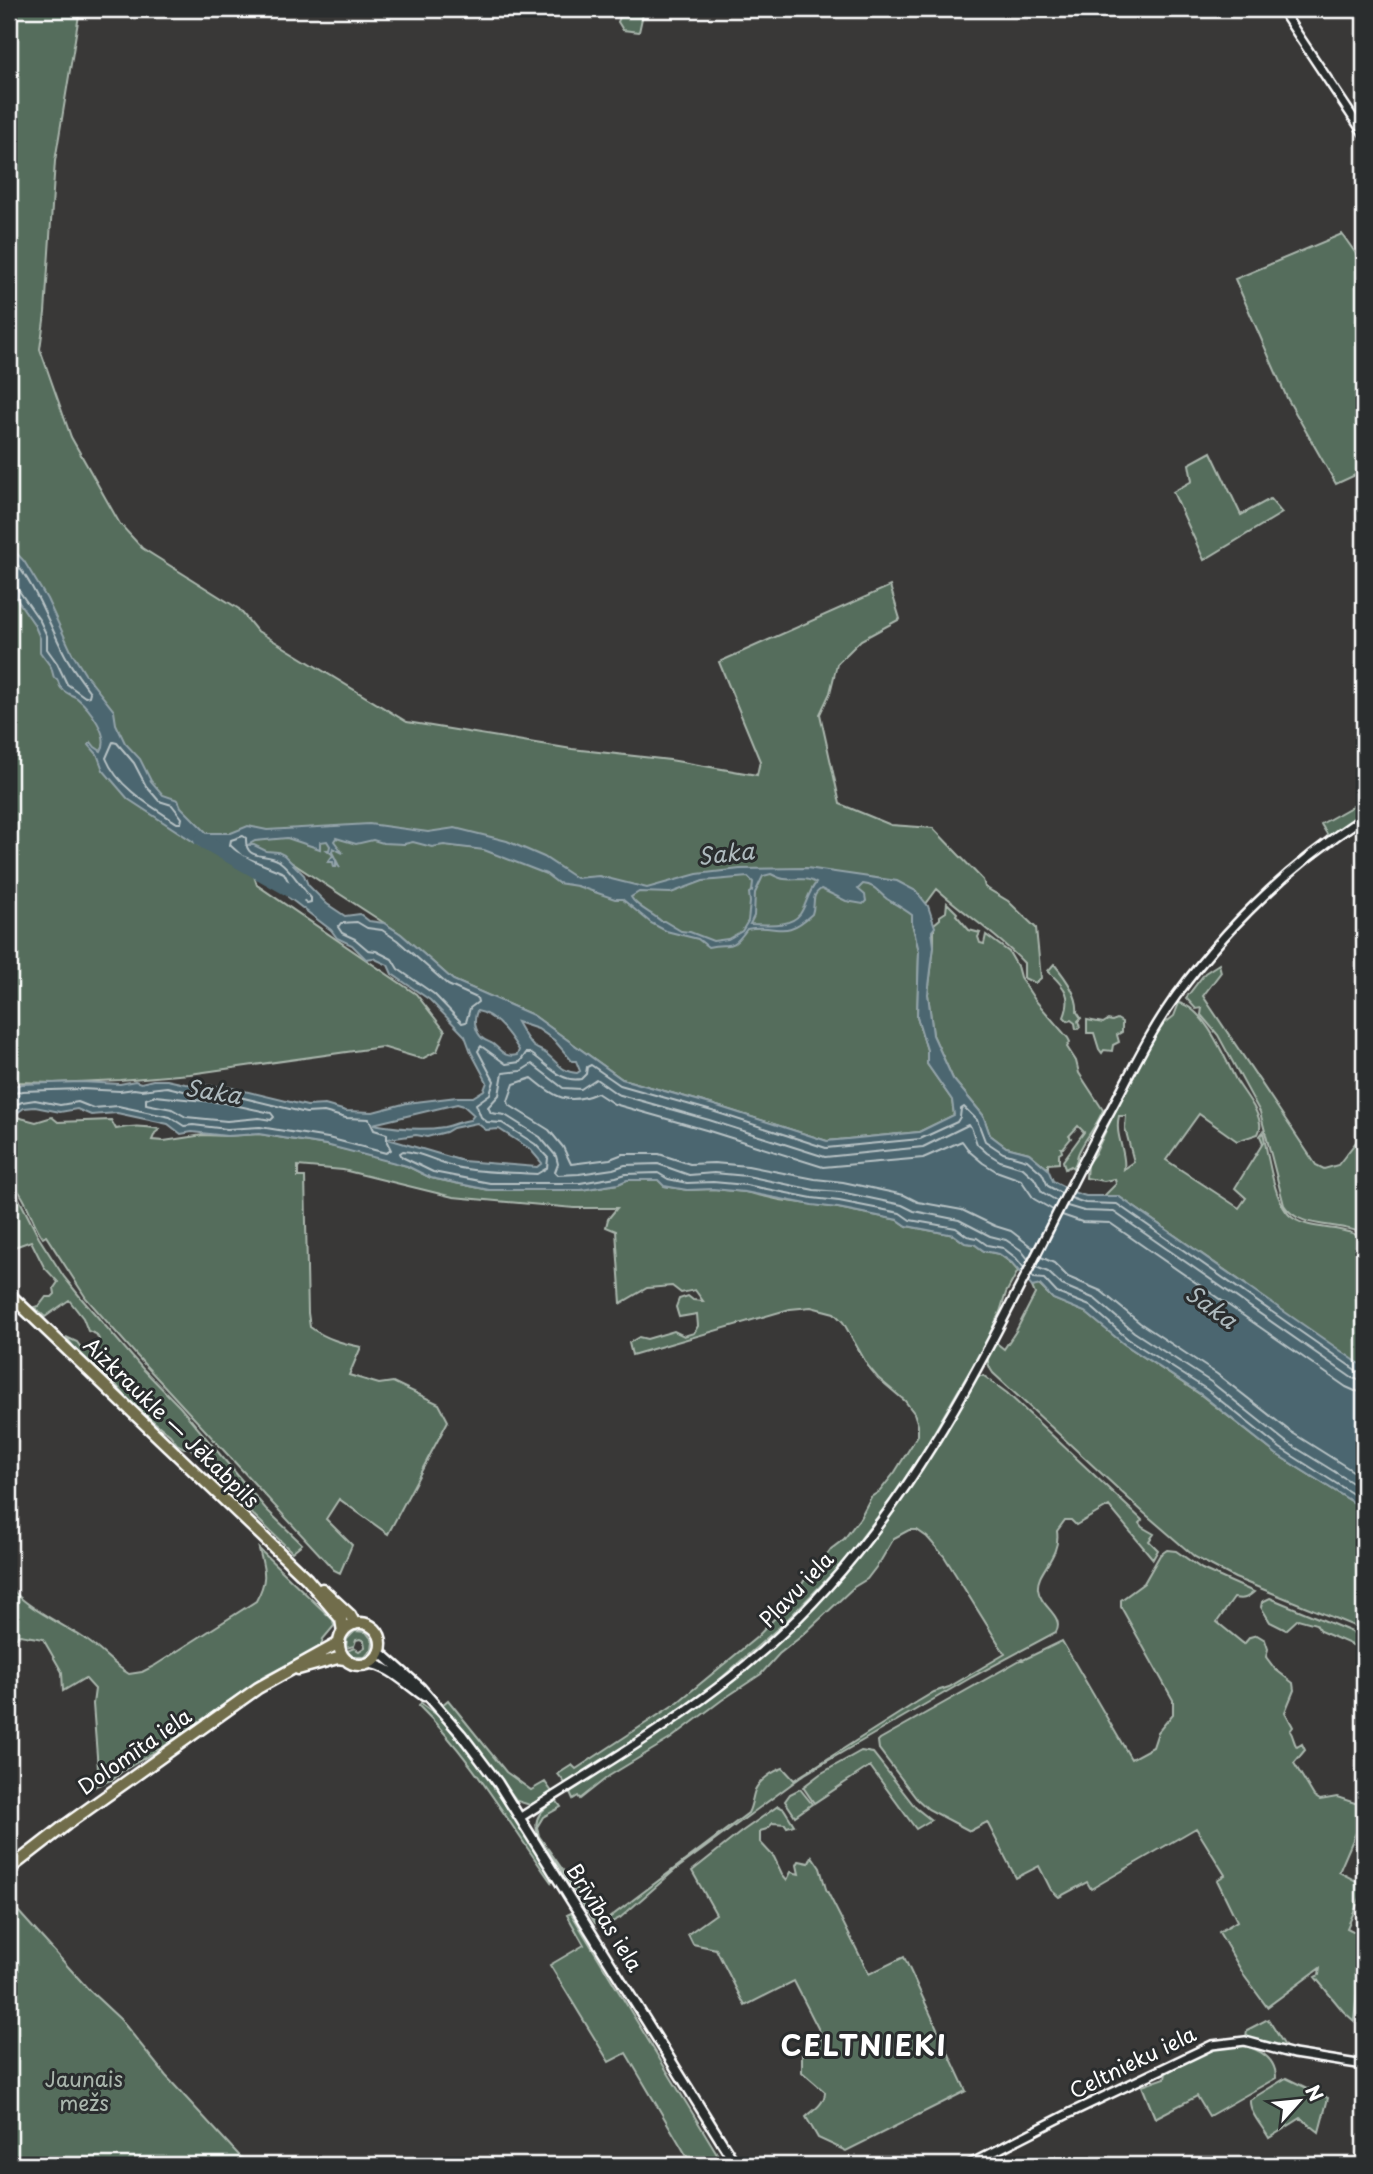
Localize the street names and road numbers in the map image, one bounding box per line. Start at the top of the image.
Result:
street label: Aizkraukle — Jēkabpils [77,1329,268,1514]
street label: Pļavu iela [751,1543,840,1634]
street label: Dolomīta iela [70,1699,197,1801]
street label: Brīvības iela [560,1857,652,1977]
street label: Celtnieku iela [1063,2017,1201,2106]

